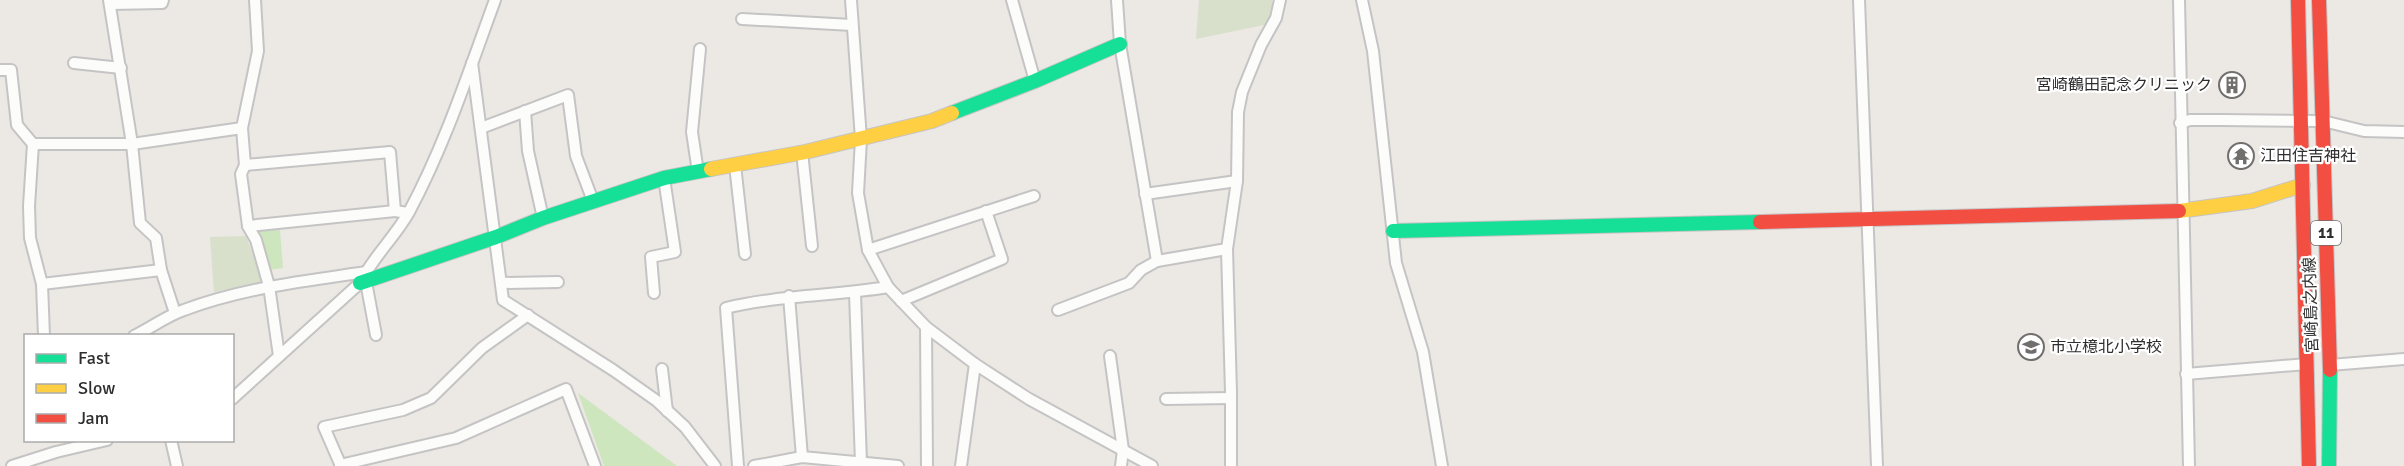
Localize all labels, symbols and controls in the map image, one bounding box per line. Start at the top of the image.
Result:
building icon: 宮崎鶴田記念クリニック [2217,70,2247,100]
place label: 宮崎鶴田記念クリニック [2036,75,2212,95]
temple icon: 江田住吉神社 [2226,141,2256,171]
place label: 江田住吉神社 [2260,146,2356,166]
road number: 11 [2311,221,2341,245]
street label: 宮崎島之内線 [2299,257,2323,353]
school or university icon: 市立檍北小学校 [2016,332,2046,362]
legend [24,334,234,442]
place label: 市立檍北小学校 [2050,337,2162,357]
text: Fast [78,347,110,369]
text: Slow [78,377,115,399]
text: Jam [78,407,109,429]

